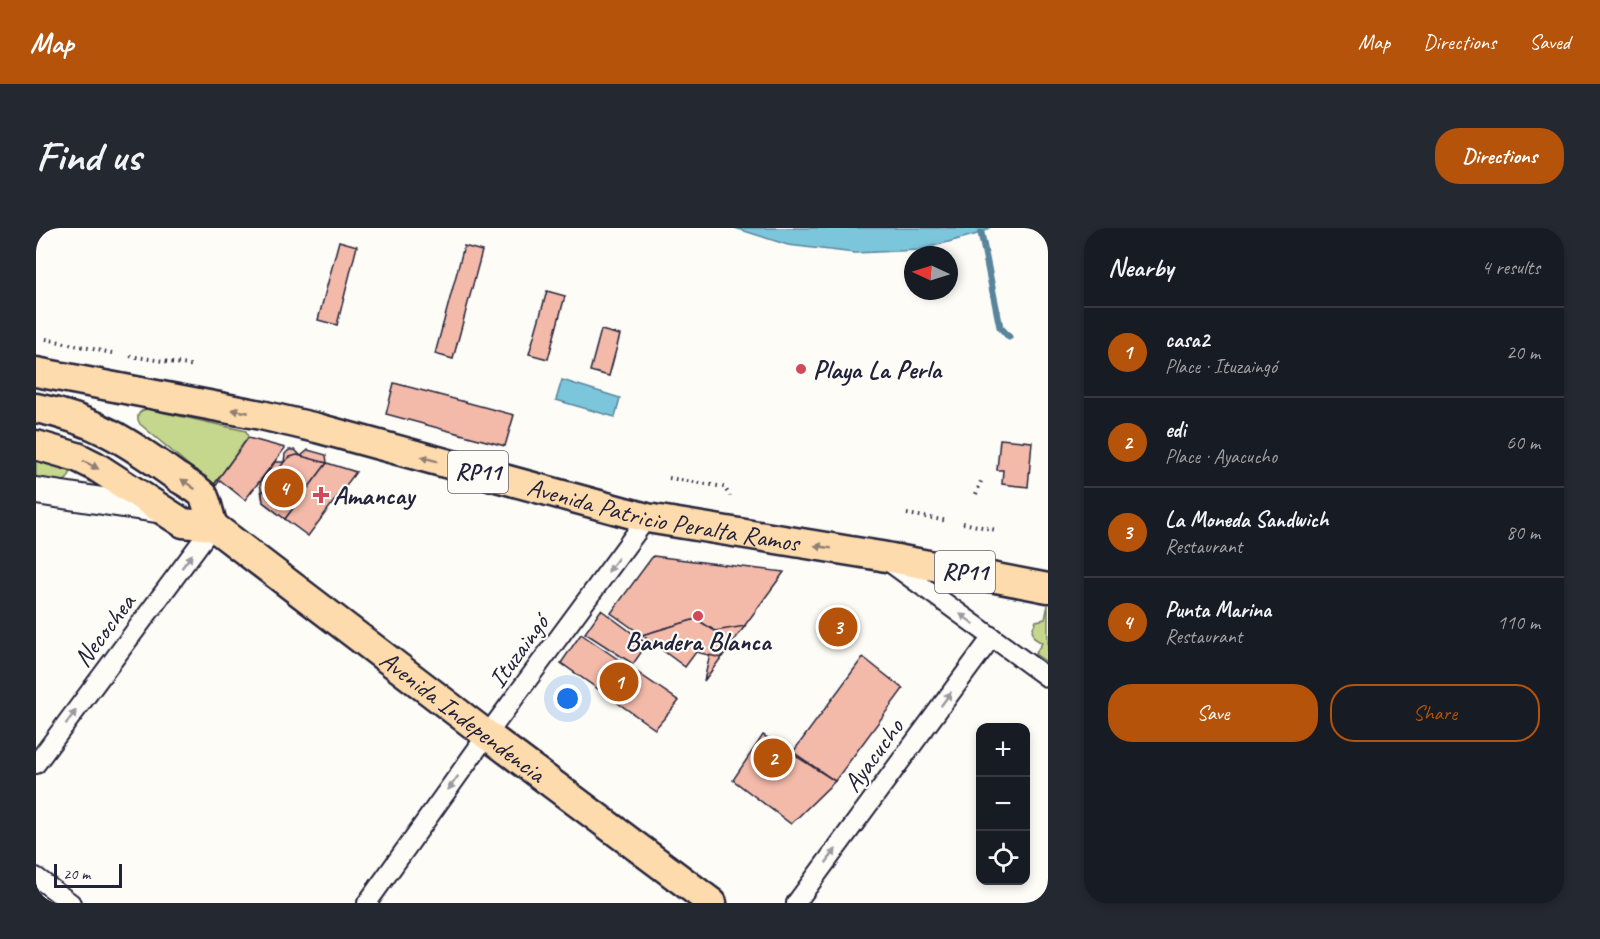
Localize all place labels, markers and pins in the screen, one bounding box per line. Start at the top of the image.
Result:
place label: Playa La Perla [813,353,943,386]
marker: Playa La Perla [794,362,808,376]
pin: 4 [264,466,304,510]
place label: Amancay [333,479,417,512]
marker: Amancay [314,488,328,502]
pin: 3 [818,604,858,650]
marker: Bandera Blanca [691,609,705,623]
place label: Bandera Blanca [625,625,773,658]
pin: 1 [600,660,638,704]
pin: 2 [754,736,792,780]

